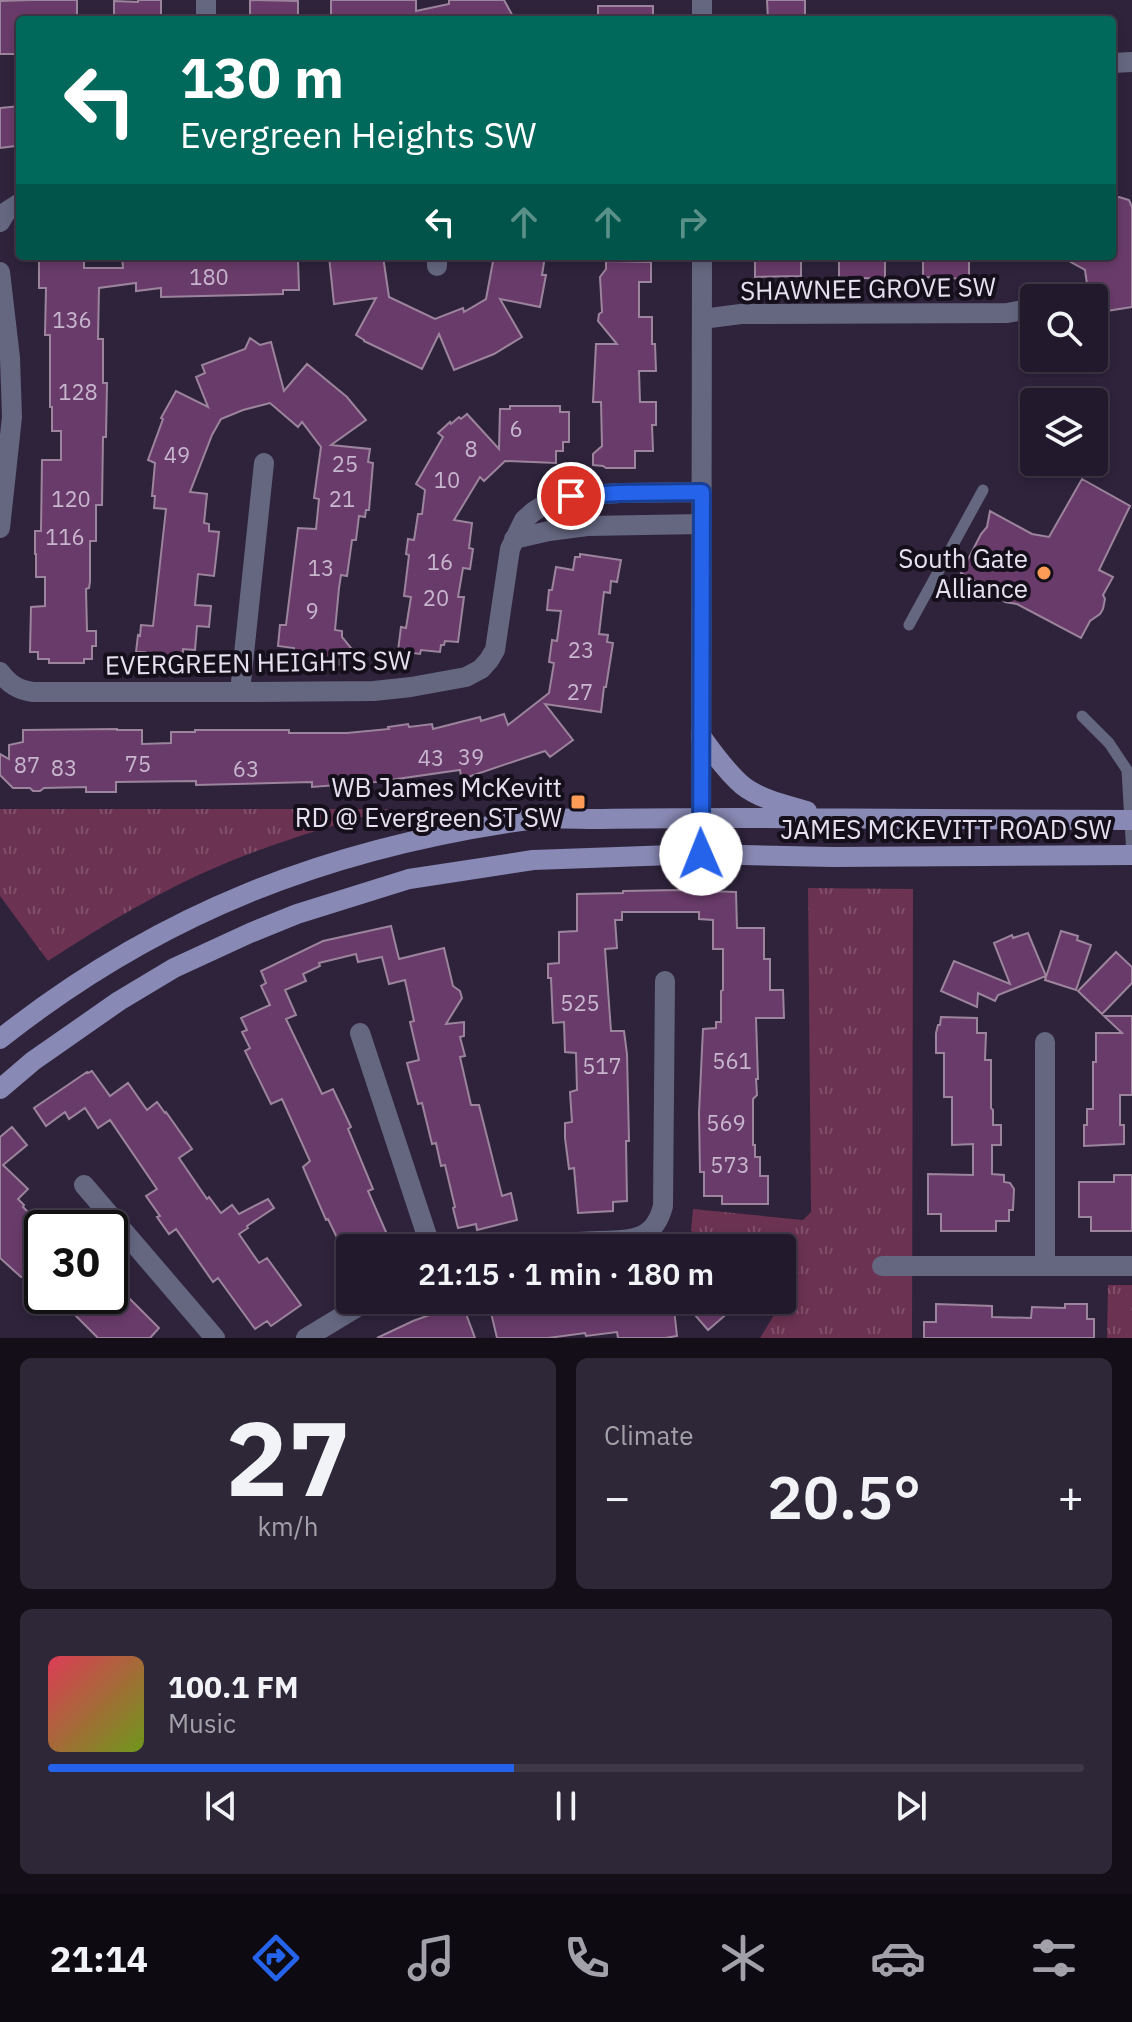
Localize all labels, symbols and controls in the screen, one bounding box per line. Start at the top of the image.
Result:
text: 130 m [180,41,344,113]
icon: left [48,48,152,152]
text: Evergreen Heights SW [180,111,537,158]
icon: left [418,200,462,244]
icon: ahead [502,200,546,244]
icon: ahead [586,200,630,244]
icon: right [670,200,714,244]
house number: 180 [189,262,229,291]
street label: SHAWNEE GROVE SW [740,269,996,307]
map controls [1020,284,1108,476]
button: search [1020,284,1108,372]
house number: 136 [52,305,92,334]
house number: 128 [58,377,98,406]
button: layers [1020,388,1108,476]
house number: 6 [509,414,523,443]
house number: 8 [464,434,478,463]
house number: 49 [164,440,190,469]
house number: 25 [332,449,358,478]
pin [537,462,605,530]
house number: 10 [434,465,460,494]
icon: arrive [549,474,593,518]
house number: 120 [51,484,91,513]
house number: 21 [329,484,355,513]
house number: 116 [45,522,85,551]
place label: South Gate Alliance [898,541,1028,605]
house number: 16 [427,547,453,576]
house number: 13 [308,553,334,582]
marker: South Gate Alliance [1035,564,1053,582]
house number: 20 [423,583,449,612]
house number: 9 [305,596,319,625]
house number: 23 [568,635,594,664]
street label: EVERGREEN HEIGHTS SW [105,642,411,682]
house number: 27 [567,677,593,706]
house number: 39 [458,742,484,771]
house number: 43 [418,743,444,772]
house number: 75 [125,749,151,778]
house number: 87 [14,750,40,779]
house number: 83 [51,753,77,782]
house number: 63 [233,754,259,783]
place label: WB James McKevitt RD @ Evergreen ST SW [295,770,562,834]
marker: WB James McKevitt RD @ Evergreen ST SW [569,793,587,811]
position arrow [659,812,743,896]
street label: JAMES MCKEVITT ROAD SW [780,812,1112,846]
house number: 525 [560,988,600,1017]
house number: 561 [712,1046,752,1075]
house number: 517 [582,1051,622,1080]
house number: 569 [706,1108,746,1137]
house number: 573 [710,1150,750,1179]
speed limit sign: 30 [24,1210,128,1314]
text: 21:15 · 1 min · 180 m [418,1254,714,1293]
text: 27 [226,1389,350,1525]
text: Climate [604,1418,694,1452]
text: 20.5° [767,1457,921,1536]
text: − [604,1468,630,1525]
text: + [1058,1468,1084,1525]
text: km/h [257,1509,319,1543]
text: 100.1 FM [168,1667,299,1706]
text: Music [168,1706,236,1740]
icon: previous [199,1784,243,1828]
icon: pause [544,1784,588,1828]
icon: next [889,1784,933,1828]
icon: directions [248,1930,304,1986]
icon: music [403,1930,459,1986]
icon: phone [559,1930,615,1986]
icon: climate [715,1930,771,1986]
icon: car [870,1930,926,1986]
icon: filters [1026,1930,1082,1986]
text: 21:14 [50,1935,148,1982]

